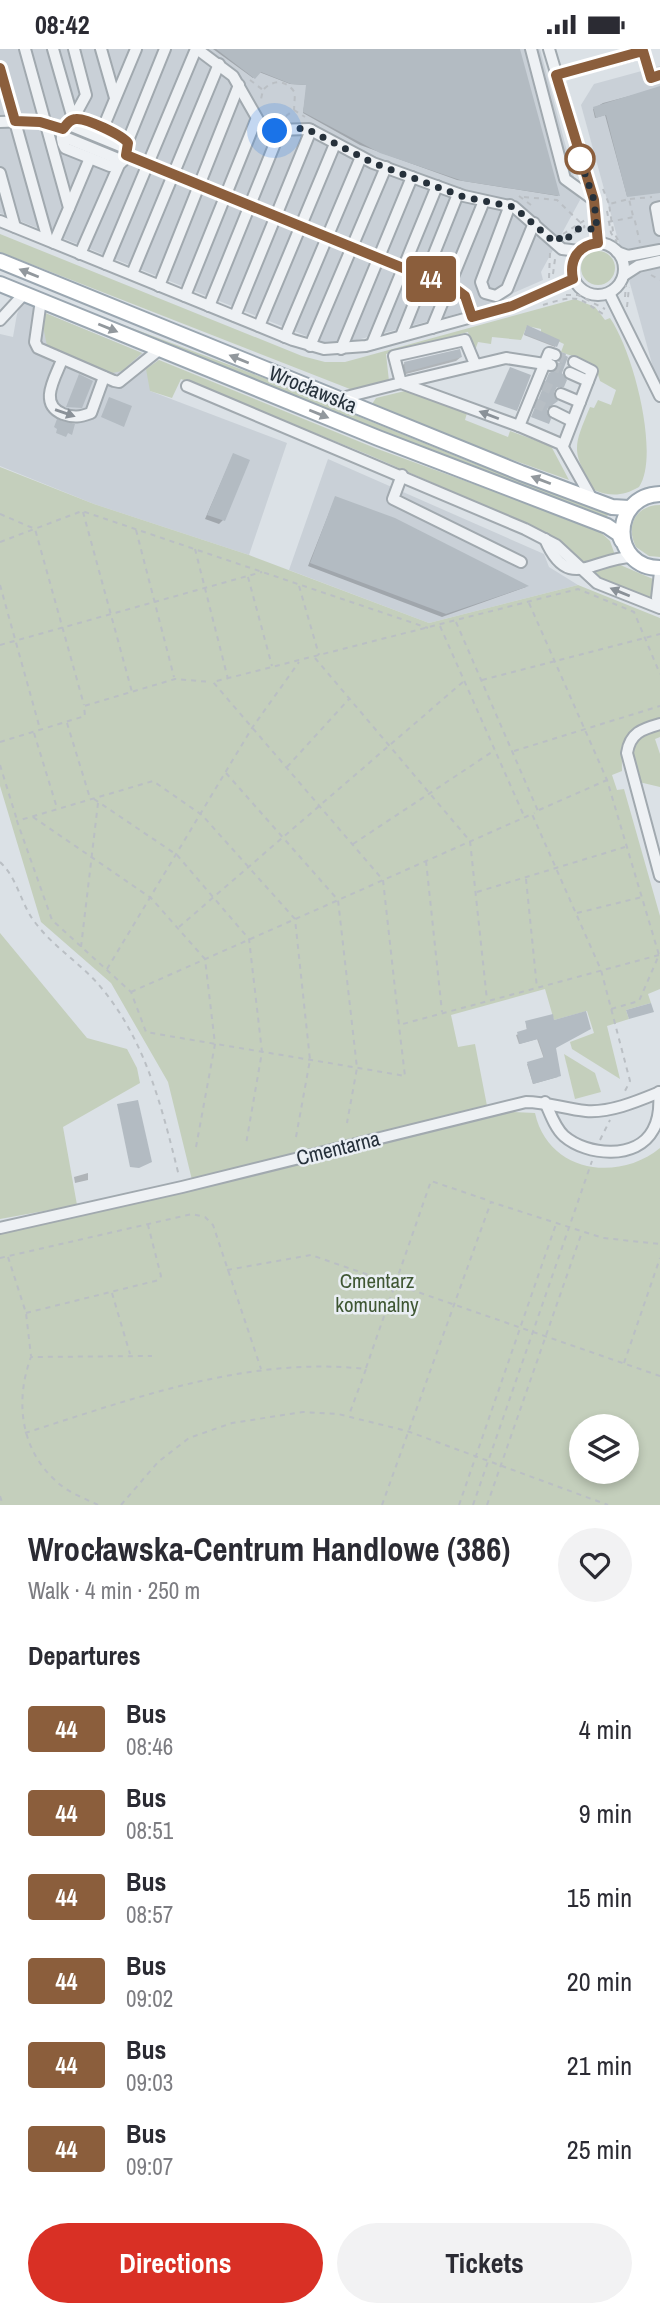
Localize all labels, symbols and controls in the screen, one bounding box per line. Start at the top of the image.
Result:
text: 08:42 [35,7,90,42]
your location [257,113,292,148]
unlabelled marker [565,144,595,174]
line badge: 44 [400,256,462,302]
text: 44 [420,263,442,295]
one-way arrow [18,267,39,278]
one-way arrow [98,323,119,334]
one-way arrow [228,354,249,365]
street label: Wrocławska [265,358,362,420]
one-way arrow [55,408,76,419]
one-way arrow [309,408,330,419]
one-way arrow [478,409,499,420]
one-way arrow [531,474,552,485]
one-way arrow [610,586,631,597]
street label: Cmentarna [293,1124,383,1172]
park label: Cmentarz komunalny [335,1266,419,1319]
map controls [569,1414,639,1484]
button: layers [569,1414,639,1484]
text: Wrocławska-Centrum Handlowe (386) [28,1527,510,1571]
button: heart [558,1528,632,1602]
text: Walk · 4 min · 250 m [28,1575,200,1606]
text: Departures [28,1638,141,1673]
text: Bus [126,1696,166,1731]
text: 4 min [579,1712,632,1747]
text: 44 [56,1713,77,1745]
text: 08:46 [126,1731,173,1762]
text: Bus [126,1780,166,1815]
text: 9 min [579,1796,632,1831]
text: 44 [56,1797,77,1829]
text: 08:51 [126,1815,173,1846]
text: Bus [126,1864,166,1899]
text: 15 min [567,1880,632,1915]
text: 44 [56,1881,77,1913]
text: 08:57 [126,1899,173,1930]
text: Bus [126,1948,166,1983]
text: 20 min [567,1964,632,1999]
text: 44 [56,1965,77,1997]
text: 09:02 [126,1983,173,2014]
text: Bus [126,2032,166,2067]
text: 21 min [567,2048,632,2083]
text: 44 [56,2049,77,2081]
text: 09:03 [126,2067,173,2098]
text: Bus [126,2116,166,2151]
text: 25 min [567,2132,632,2167]
text: 44 [56,2133,77,2165]
text: 09:07 [126,2151,173,2182]
button: Directions [28,2223,323,2303]
button: Tickets [337,2223,632,2303]

